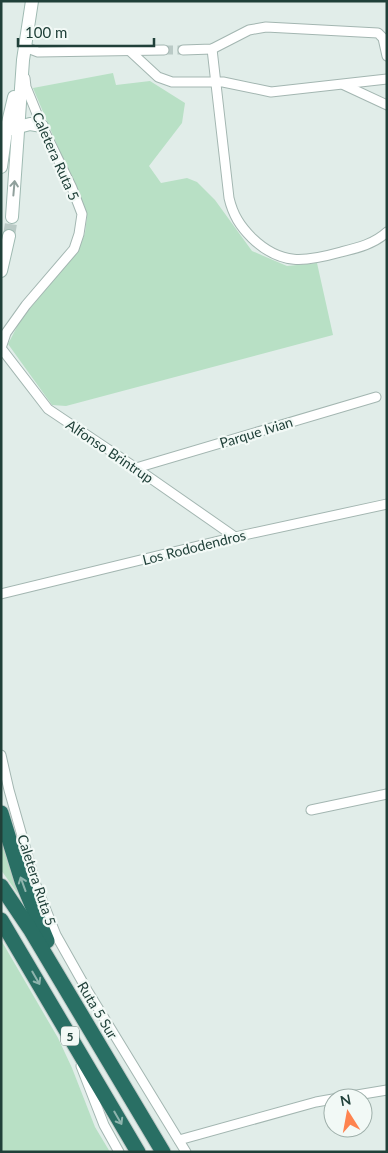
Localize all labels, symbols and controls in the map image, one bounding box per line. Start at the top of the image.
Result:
scale bar [18,15,154,47]
text: 100 m [25,23,67,41]
street label: Caletera Ruta 5 [29,109,83,203]
one-way arrow [10,180,19,196]
street label: Parque Ivian [217,413,295,451]
street label: Alfonso Brintrup [63,416,157,487]
street label: Los Rododendros [141,526,247,568]
street label: Caletera Ruta 5 [14,832,60,928]
one-way arrow [18,876,27,892]
one-way arrow [31,970,41,985]
street label: Ruta 5 Sur [74,978,122,1042]
road number: 5 [61,1026,79,1046]
north arrow [323,1088,373,1138]
text: N [339,1090,352,1109]
one-way arrow [113,1110,123,1125]

